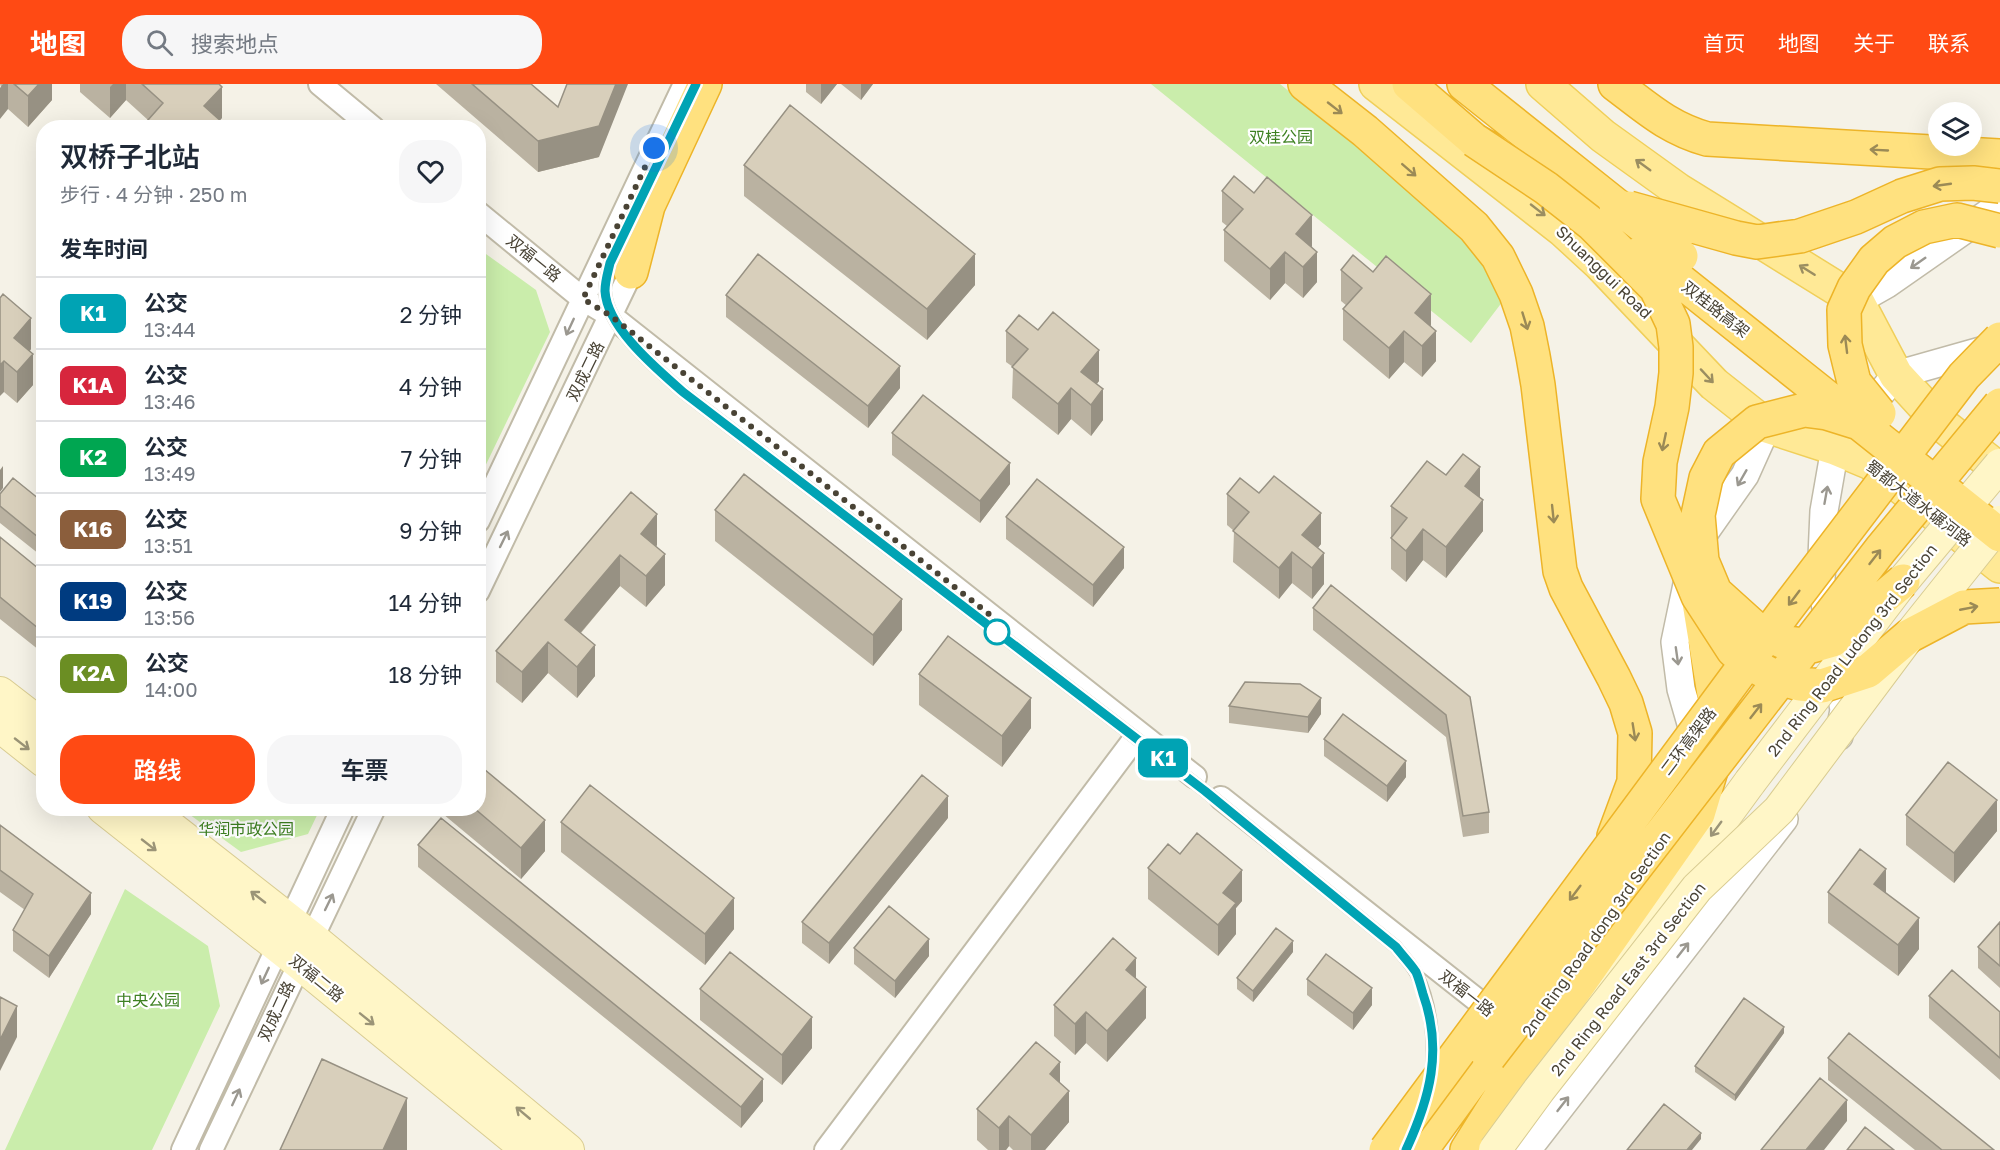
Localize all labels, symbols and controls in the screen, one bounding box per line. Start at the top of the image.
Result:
search box [122,15,542,69]
icon: search [143,26,176,59]
text: 地图 [30,27,86,60]
text: 搜索地点 [191,30,279,57]
text: 首页 [1703,30,1745,56]
text: 地图 [1778,30,1820,56]
text: 关于 [1853,30,1895,56]
text: 联系 [1928,30,1970,56]
one-way arrow [1326,101,1342,114]
map controls [1928,102,1982,156]
button: layers [1928,102,1982,156]
park label: 双桂公园 [1249,127,1313,147]
your location [639,133,669,163]
text: 双桥子北站 [60,140,200,173]
button: heart [399,140,462,203]
one-way arrow [1869,144,1889,155]
one-way arrow [1636,159,1652,171]
one-way arrow [1401,163,1416,177]
one-way arrow [1933,180,1952,191]
text: 步行 · 4 分钟 · 250 m [60,182,248,206]
one-way arrow [1530,204,1546,217]
street label: Shuanggui Road [1552,221,1656,323]
street label: 双福一路 [503,230,565,286]
text: 发车时间 [60,235,148,262]
one-way arrow [1910,257,1926,269]
one-way arrow [1799,264,1816,276]
street label: 双桂路高架 [1678,276,1754,342]
text: 公交 [144,289,188,316]
text: K1 [80,300,106,326]
text: 2 分钟 [400,301,462,328]
one-way arrow [1520,311,1531,330]
text: 13:44 [144,317,196,341]
one-way arrow [564,317,576,335]
one-way arrow [1840,334,1851,354]
street label: 双成二路 [562,338,608,404]
text: 公交 [144,361,188,388]
one-way arrow [1699,369,1714,384]
text: K1A [73,372,113,398]
text: 4 分钟 [399,373,462,400]
text: 13:46 [144,389,196,413]
one-way arrow [1658,432,1669,451]
text: 公交 [144,433,188,460]
text: K2 [79,444,107,470]
text: 7 分钟 [401,445,462,472]
street label: 蜀都大道水碾河路 [1862,456,1976,550]
text: 13:49 [144,461,196,485]
one-way arrow [1735,469,1747,486]
one-way arrow [1821,486,1832,506]
one-way arrow [1547,503,1558,523]
text: 公交 [144,505,188,532]
text: K16 [73,516,113,542]
text: 9 分钟 [399,517,462,544]
one-way arrow [498,530,510,548]
text: 13:51 [144,533,193,557]
street label: 2nd Ring Road Ludong 3rd Section [1763,540,1941,760]
one-way arrow [1869,549,1882,565]
text: 公交 [144,577,188,604]
text: K19 [73,588,113,614]
text: 14 分钟 [388,589,462,616]
one-way arrow [1788,590,1801,606]
one-way arrow [1959,602,1978,613]
text: 13:56 [144,605,195,629]
unlabelled marker [984,619,1010,645]
one-way arrow [1672,646,1683,666]
text: 公交 [145,649,189,676]
text: K2A [72,660,115,686]
text: 18 分钟 [388,661,462,688]
text: 14:00 [145,677,198,701]
street label: 二环高架路 [1656,703,1720,779]
one-way arrow [1749,703,1762,719]
one-way arrow [1628,722,1639,742]
button: 路线 [60,735,255,804]
button: 车票 [267,735,462,804]
one-way arrow [14,737,30,750]
line badge: K1 [1136,738,1190,778]
text: K1 [1150,745,1176,771]
park label: 华润市政公园 [198,819,294,839]
one-way arrow [1710,820,1722,836]
street label: 2nd Ring Road dong 3rd Section [1517,828,1675,1040]
one-way arrow [141,838,157,851]
street label: 2nd Ring Road East 3rd Section [1546,878,1710,1080]
one-way arrow [1569,885,1582,901]
one-way arrow [250,890,266,903]
one-way arrow [324,894,335,912]
one-way arrow [1676,942,1689,958]
street label: 双福二路 [286,950,348,1006]
street label: 双福一路 [1436,965,1498,1021]
one-way arrow [259,966,271,984]
street label: 双成二路 [253,978,299,1044]
park label: 中央公园 [116,990,180,1010]
one-way arrow [359,1012,375,1025]
one-way arrow [230,1089,242,1107]
one-way arrow [1556,1096,1569,1112]
one-way arrow [515,1106,531,1119]

